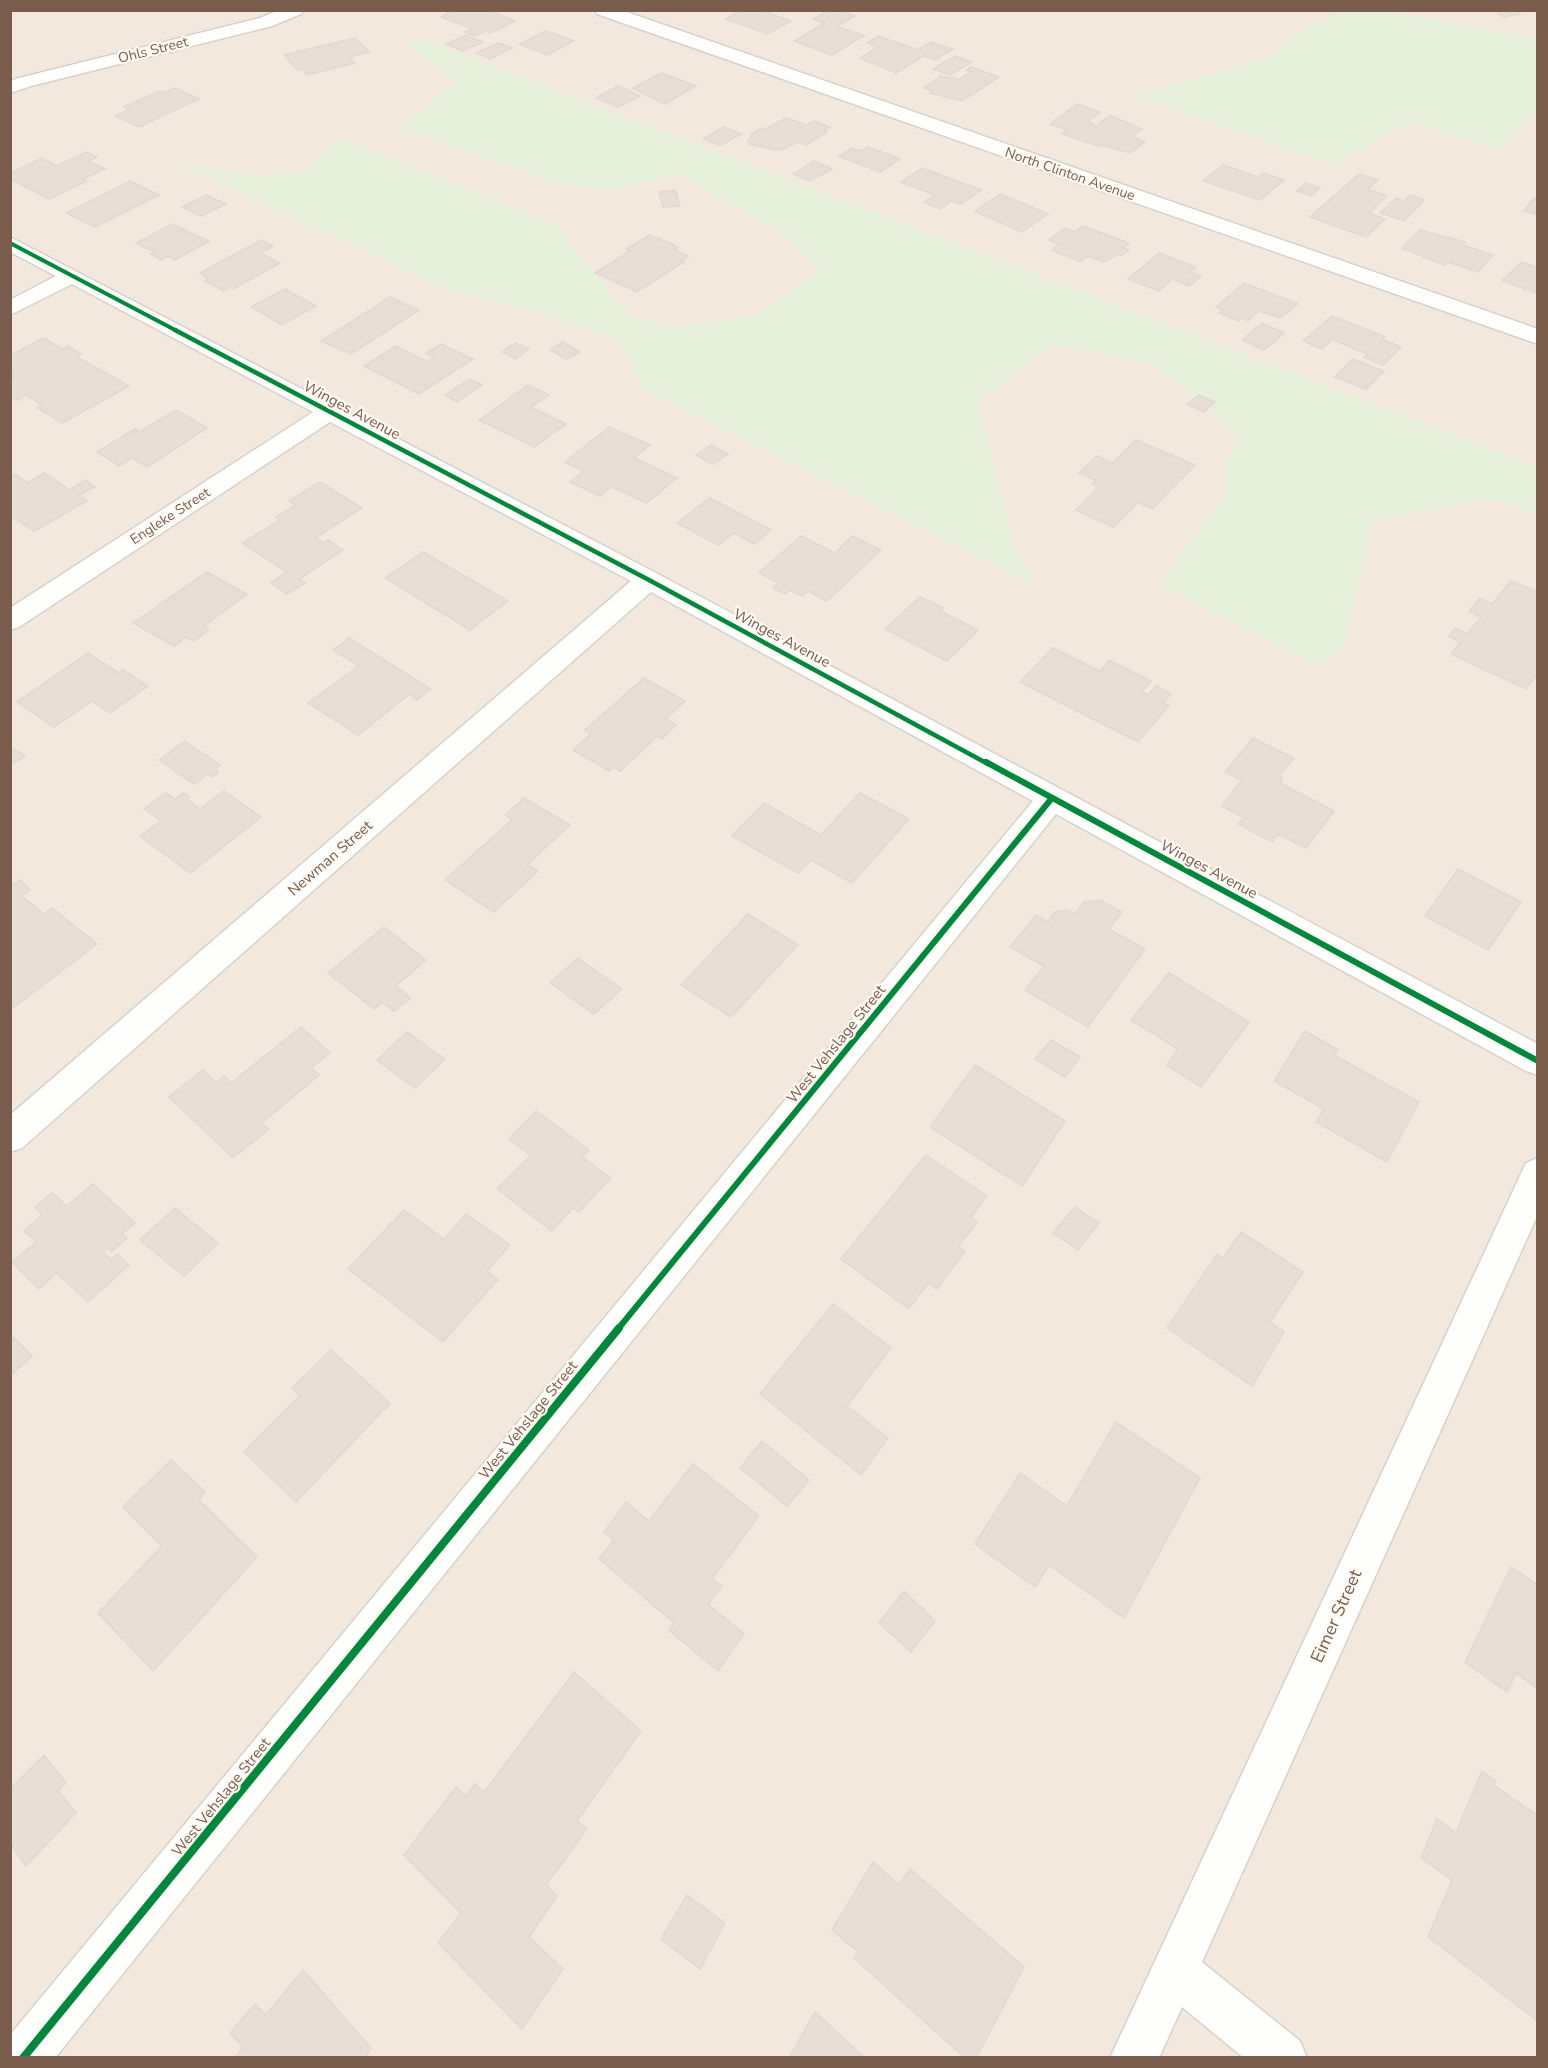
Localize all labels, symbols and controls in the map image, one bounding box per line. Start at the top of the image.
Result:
street label: Ohls Street [116,32,190,68]
street label: North Clinton Avenue [1002,143,1138,205]
street label: Winges Avenue [300,376,404,444]
street label: Engleke Street [126,483,214,549]
street label: Winges Avenue [730,604,834,672]
street label: Newman Street [284,815,377,900]
street label: Winges Avenue [1157,835,1261,903]
street label: West Vehslage Street [782,980,890,1107]
street label: West Vehslage Street [474,1356,582,1483]
street label: Eimer Street [1305,1565,1368,1666]
street label: West Vehslage Street [167,1733,275,1860]

